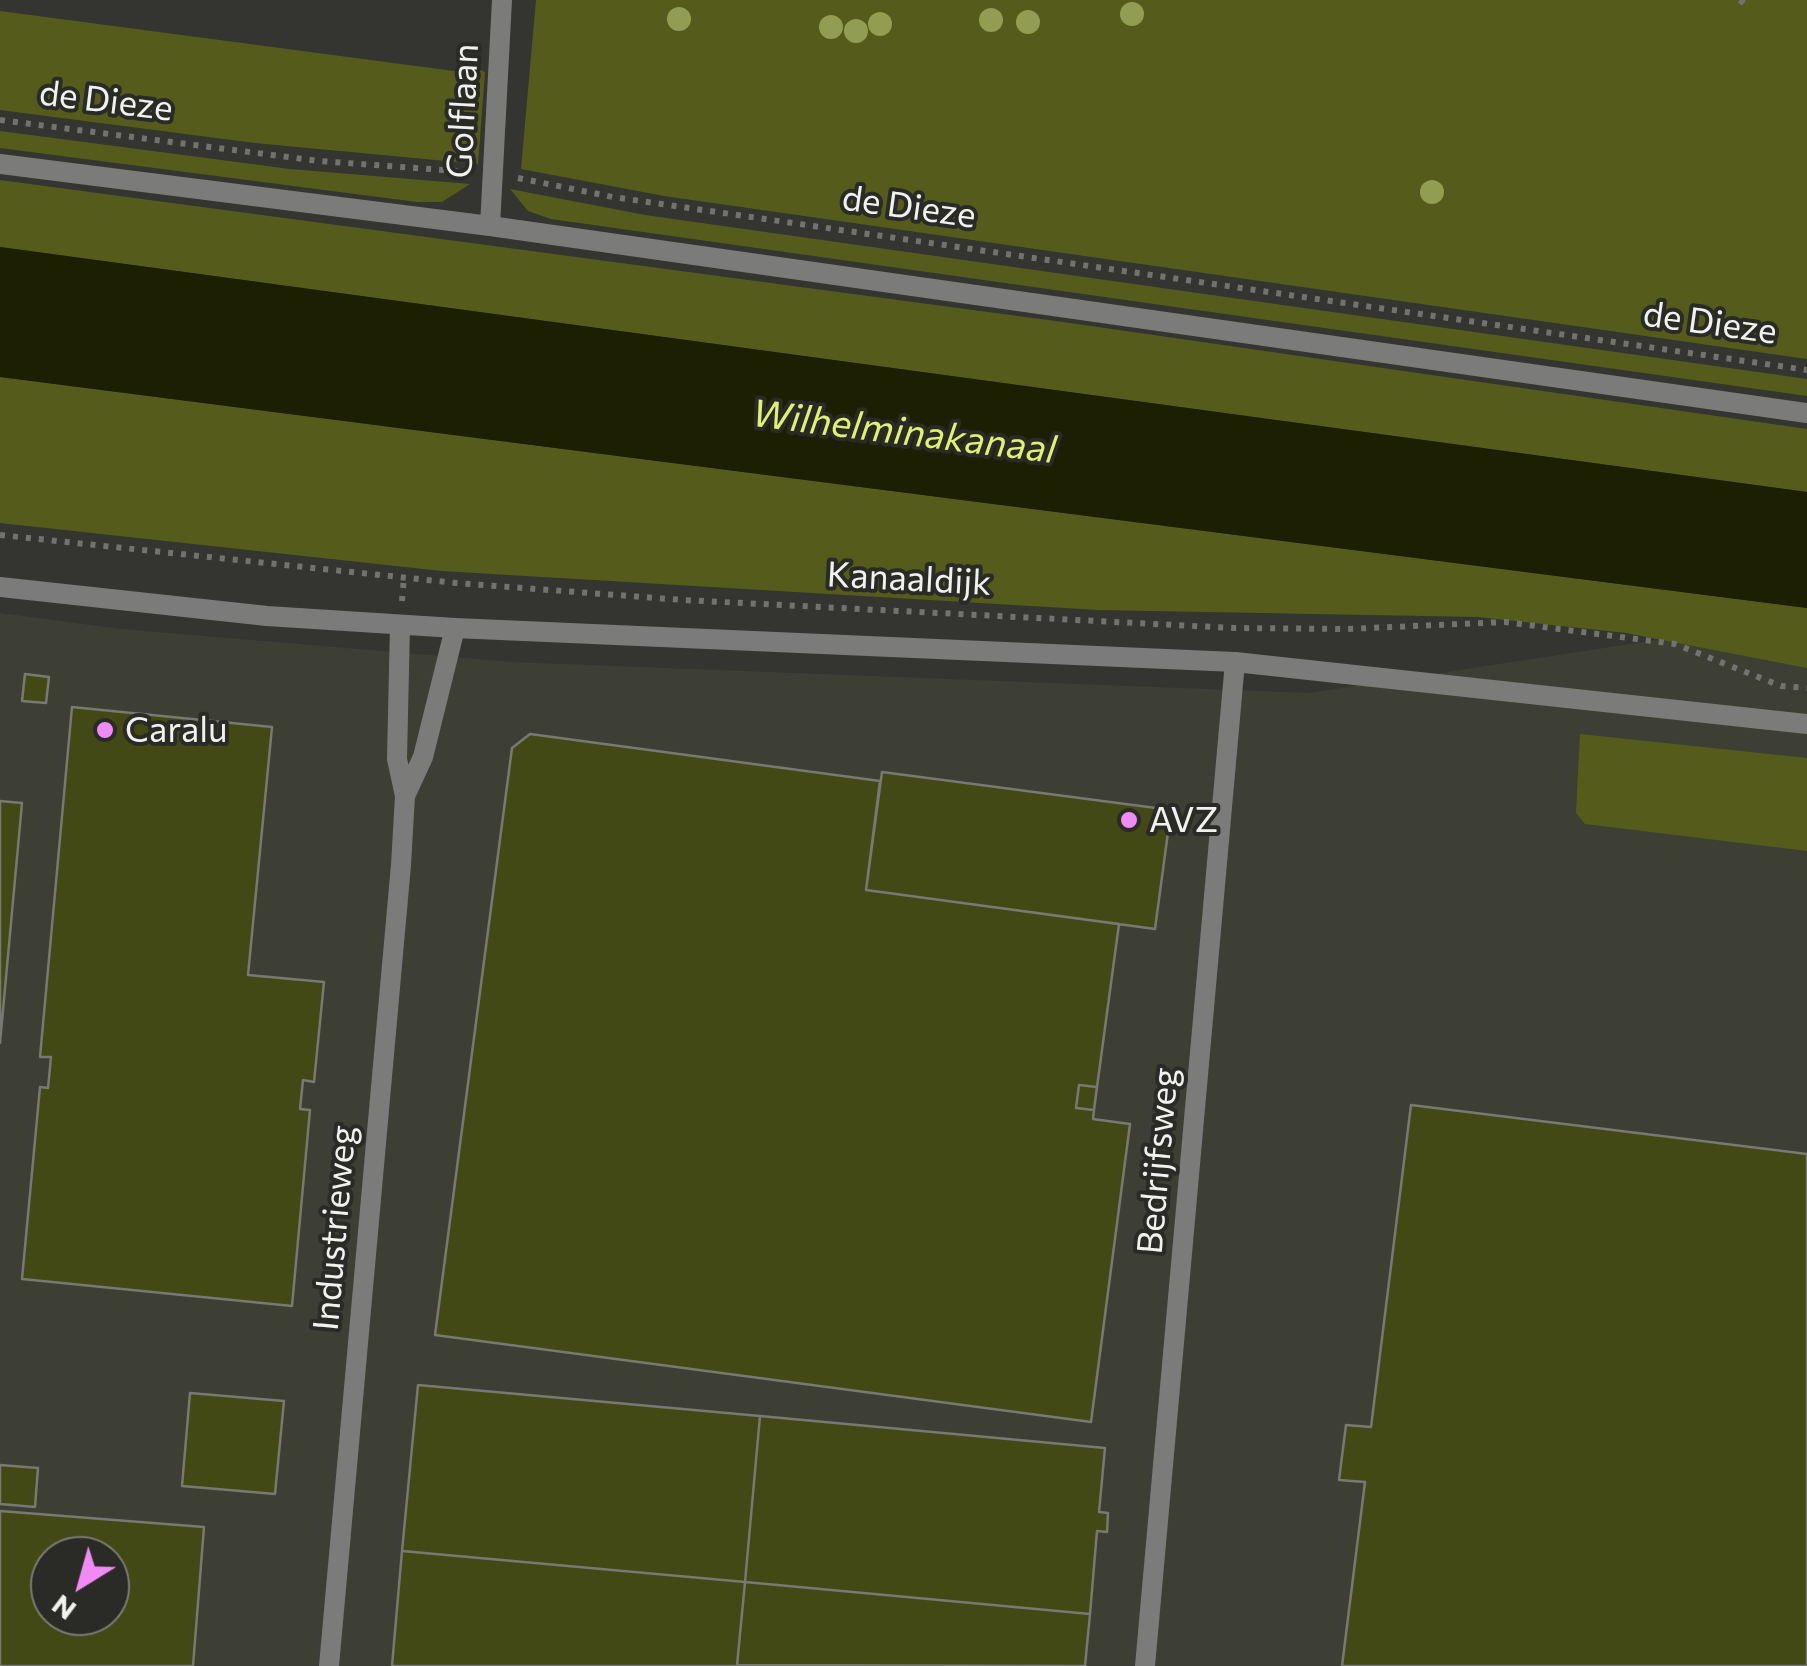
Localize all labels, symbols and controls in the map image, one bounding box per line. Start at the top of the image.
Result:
street label: Golflaan [438,43,488,179]
street label: de Dieze [37,72,175,130]
street label: de Dieze [840,177,978,237]
street label: de Dieze [1641,293,1779,353]
water label: Wilhelminakanaal [749,391,1059,473]
street label: Kanaaldijk [826,554,992,604]
place label: Caralu [125,709,228,751]
marker: Caralu [94,719,116,741]
place label: AVZ [1149,799,1218,841]
marker: AVZ [1118,809,1140,831]
street label: Bedrijfsweg [1129,1066,1187,1256]
street label: Industrieweg [305,1124,365,1332]
north arrow [30,1536,130,1636]
text: N [45,1588,82,1628]

